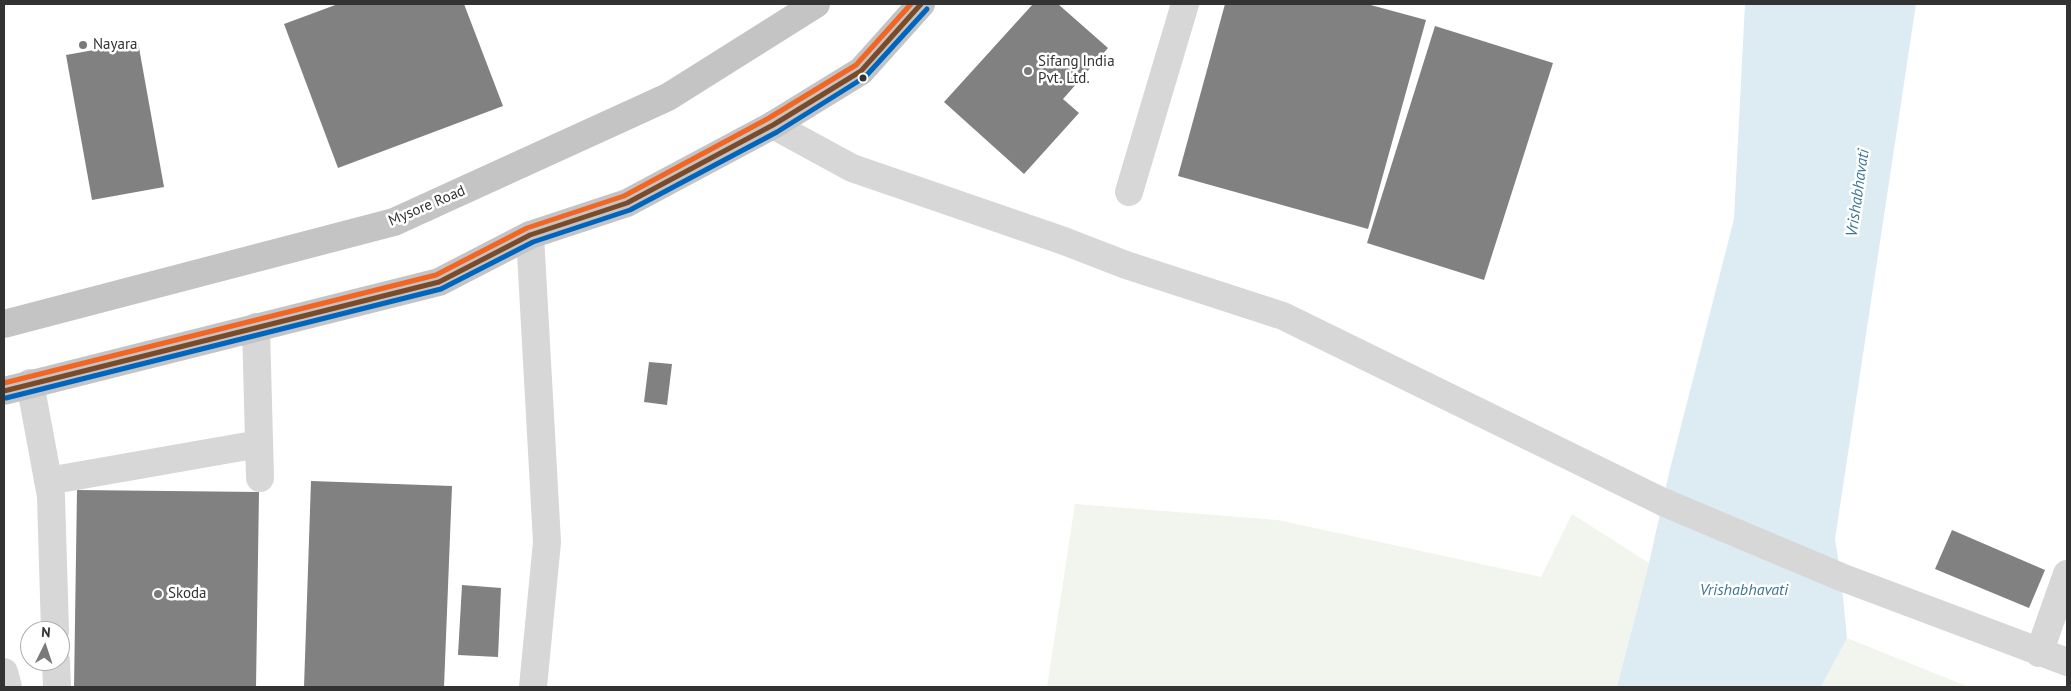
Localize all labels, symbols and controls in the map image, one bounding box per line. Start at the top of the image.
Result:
place label: Nayara [93,36,138,54]
marker: Nayara [77,39,89,51]
place label: Sifang India Pvt. Ltd. [1038,53,1115,88]
marker: Sifang India Pvt. Ltd. [1022,65,1034,77]
unlabelled marker [858,73,868,83]
water label: Vrishabhavati [1842,148,1874,238]
street label: Mysore Road [386,182,468,230]
water label: Vrishabhavati [1700,580,1788,600]
place label: Skoda [168,585,207,603]
marker: Skoda [152,588,164,600]
north arrow [20,621,70,671]
text: N [41,623,51,641]

